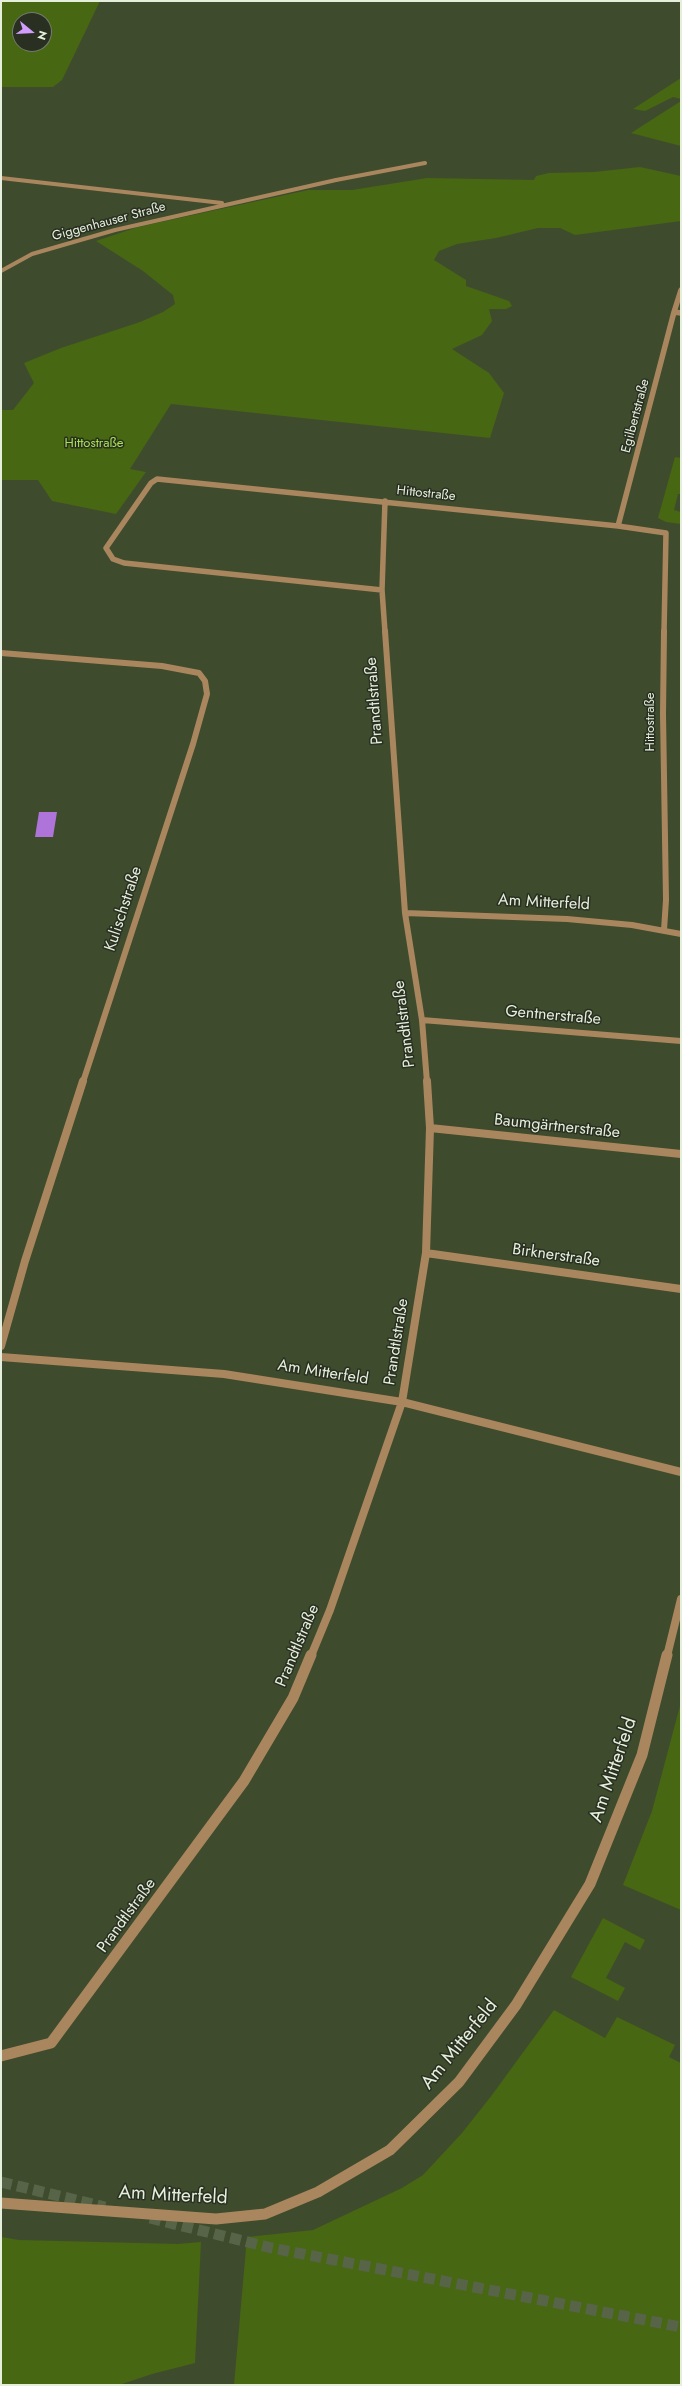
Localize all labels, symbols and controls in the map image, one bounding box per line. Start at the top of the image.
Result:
north arrow [12,12,52,52]
text: N [34,29,51,42]
street label: Giggenhauser Straße [50,199,168,245]
street label: Egilbertstraße [619,377,653,455]
park label: Hittostraße [64,436,124,452]
street label: Hittostraße [396,483,456,505]
street label: Prandtlstraße [362,657,388,745]
street label: Hittostraße [643,692,659,752]
street label: Kulischstraße [101,864,147,954]
street label: Am Mitterfeld [498,891,590,915]
street label: Prandtlstraße [390,979,420,1069]
street label: Gentnerstraße [504,1002,602,1030]
street label: Baumgärtnerstraße [493,1111,621,1143]
street label: Birknerstraße [511,1240,601,1272]
street label: Prandtlstraße [381,1297,413,1387]
street label: Am Mitterfeld [276,1356,370,1390]
street label: Prandtlstraße [272,1602,324,1690]
street label: Am Mitterfeld [585,1715,643,1825]
street label: Prandtlstraße [94,1875,160,1957]
street label: Am Mitterfeld [417,1995,503,2095]
street label: Am Mitterfeld [118,2182,228,2210]

